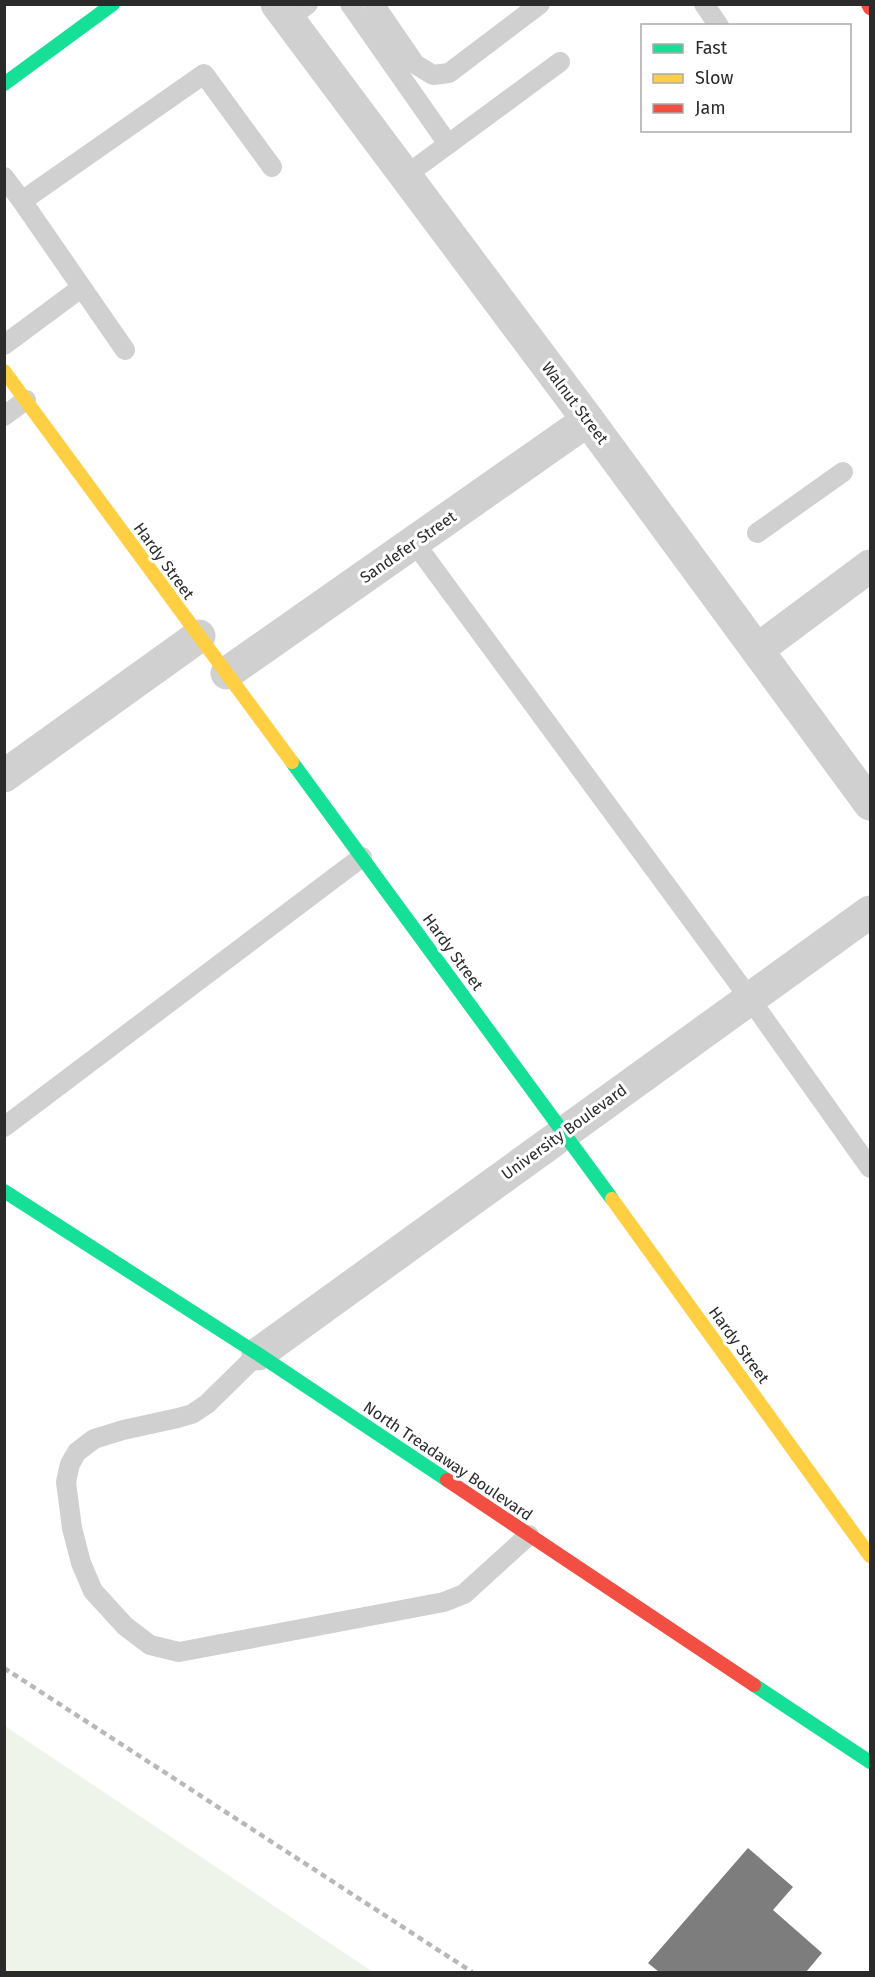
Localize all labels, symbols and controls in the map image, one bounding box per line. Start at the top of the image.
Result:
legend [641,24,851,132]
text: Fast [695,37,728,59]
text: Slow [695,67,734,89]
text: Jam [695,97,726,119]
street label: Walnut Street [538,358,612,448]
street label: Sandefer Street [356,507,460,587]
street label: Hardy Street [130,519,198,603]
street label: Hardy Street [419,910,487,994]
street label: University Boulevard [498,1080,630,1184]
street label: Hardy Street [705,1303,773,1387]
street label: North Treadaway Boulevard [360,1397,536,1525]

